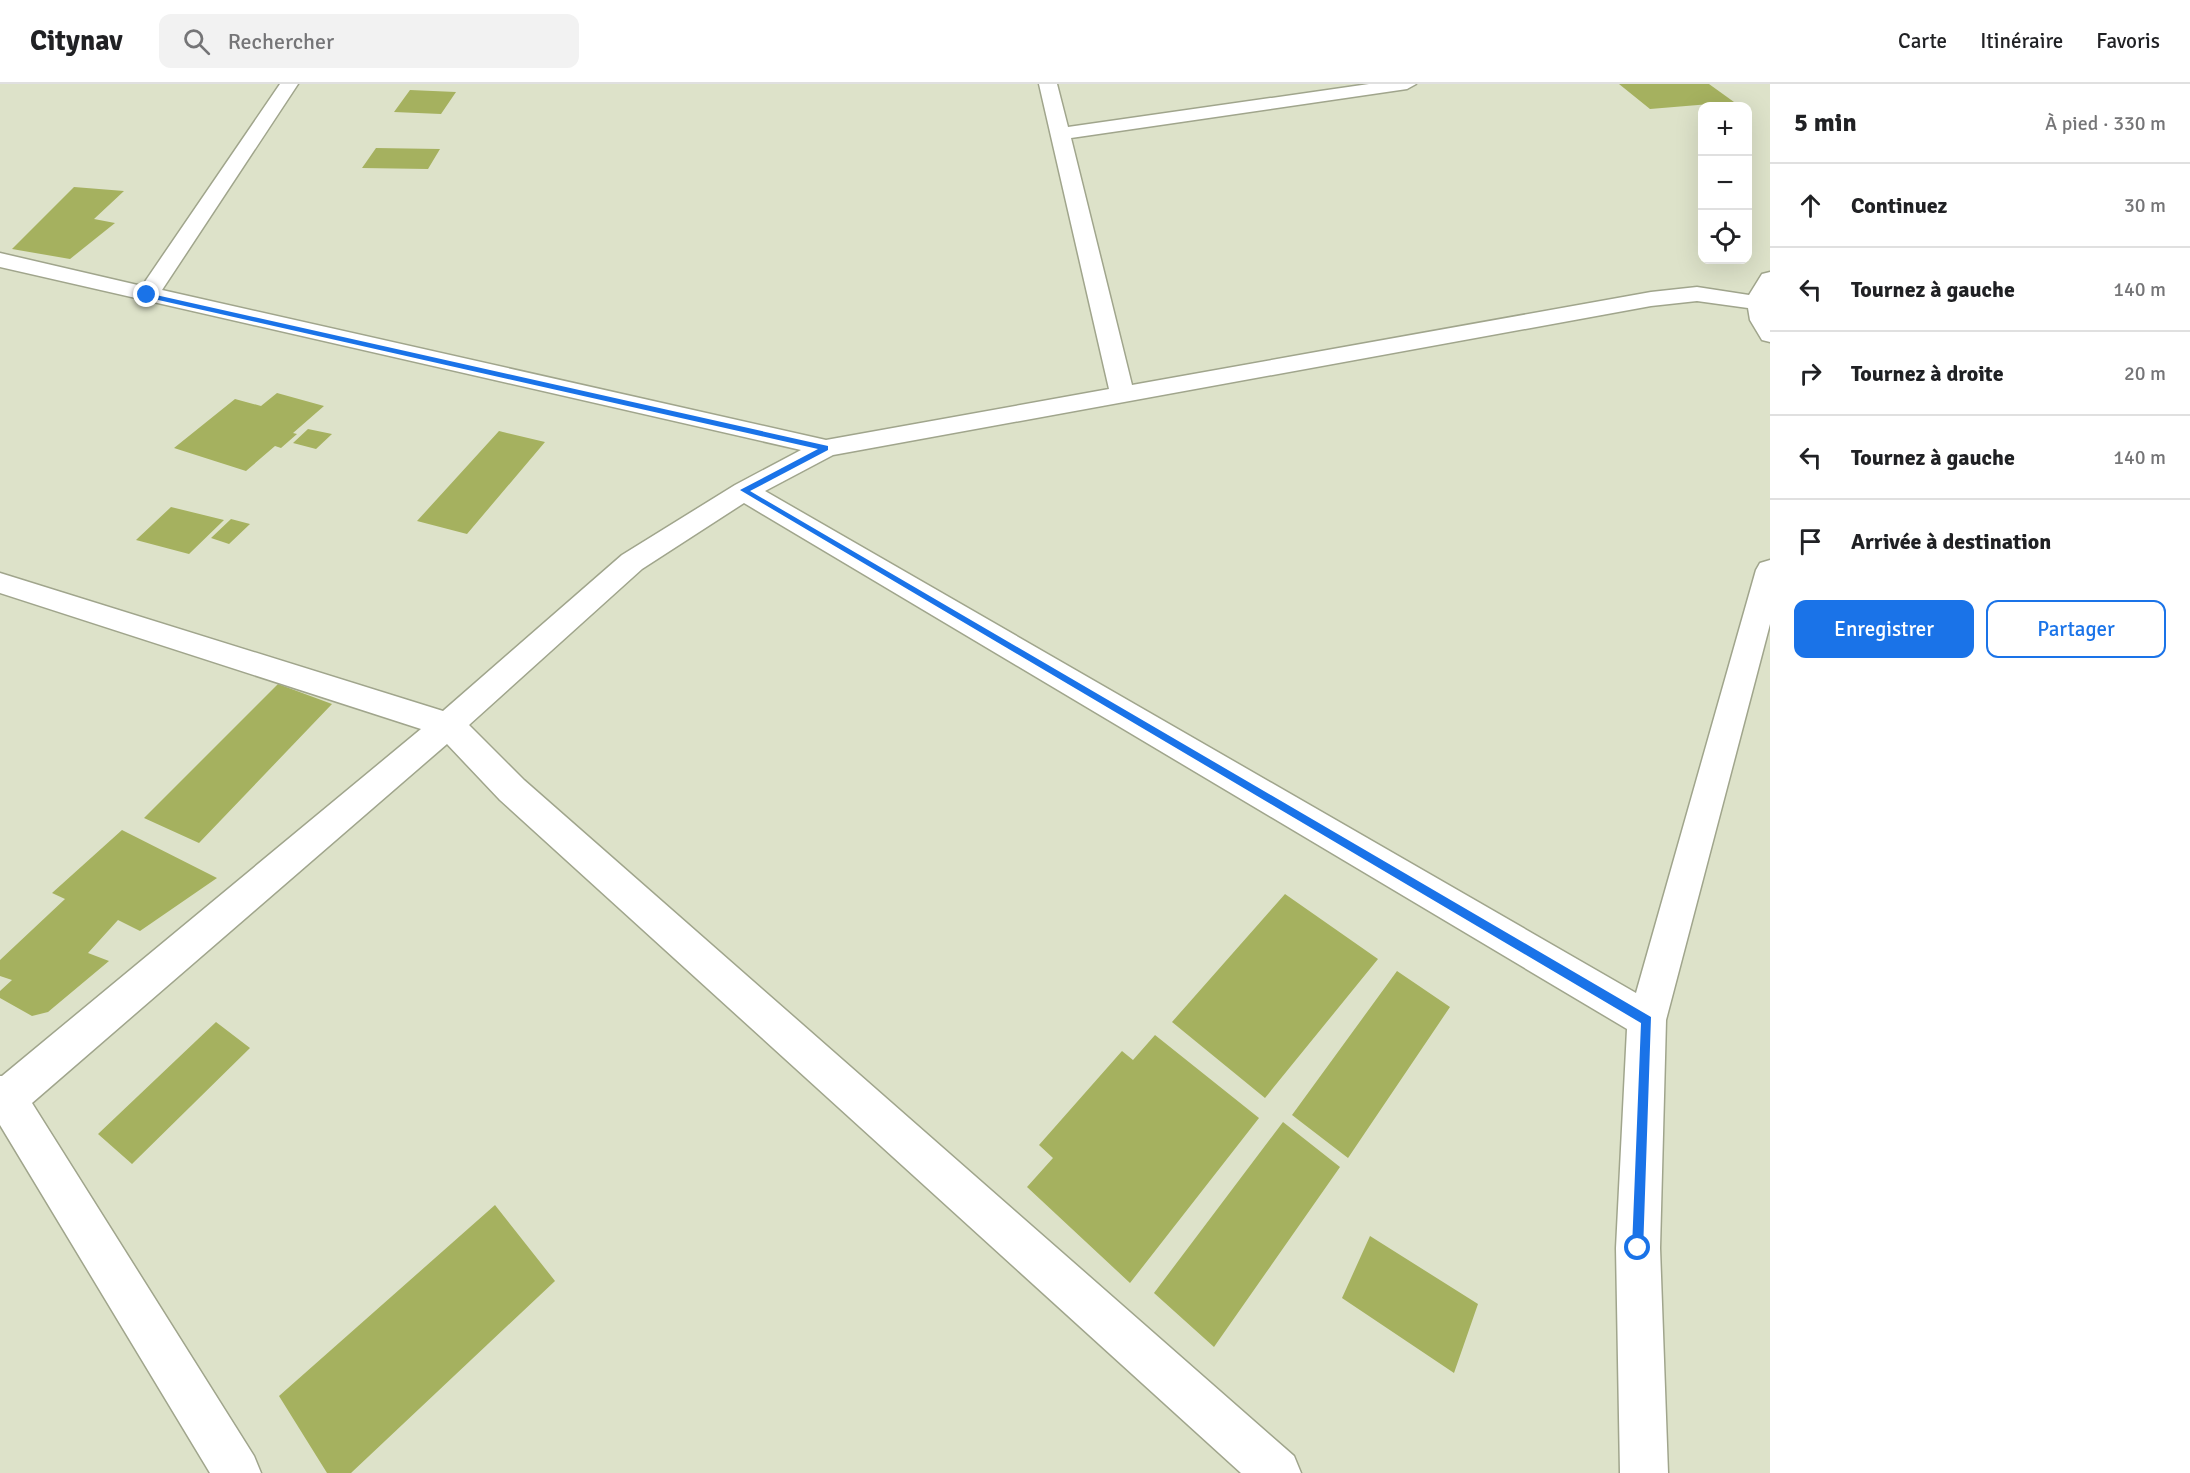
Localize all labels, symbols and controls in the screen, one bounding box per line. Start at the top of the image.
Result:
search box [159,14,579,68]
text: Citynav [30,24,123,58]
icon: search [180,25,213,58]
text: Rechercher [228,28,334,55]
text: Carte [1898,28,1947,54]
text: Itinéraire [1980,28,2063,54]
text: Favoris [2096,28,2160,54]
map controls [1698,102,1752,264]
button: + [1698,102,1752,156]
text: 5 min [1794,107,1857,139]
text: À pied · 330 m [2045,111,2166,136]
button: − [1698,156,1752,210]
icon: ahead [1794,189,1827,222]
text: Continuez [1851,192,1947,219]
text: 30 m [2124,193,2166,218]
button: locate [1698,210,1752,264]
icon: left [1794,273,1827,306]
text: Tournez à gauche [1851,276,2015,303]
text: 140 m [2113,277,2166,302]
route end [133,281,159,307]
icon: right [1794,357,1827,390]
text: Tournez à droite [1851,360,2004,387]
text: 20 m [2124,361,2166,386]
icon: left [1794,441,1827,474]
text: Tournez à gauche [1851,444,2015,471]
text: 140 m [2113,445,2166,470]
icon: arrive [1794,525,1827,558]
text: Arrivée à destination [1851,528,2051,555]
button: Enregistrer [1794,600,1974,658]
button: Partager [1986,600,2166,658]
route start [1624,1234,1650,1260]

